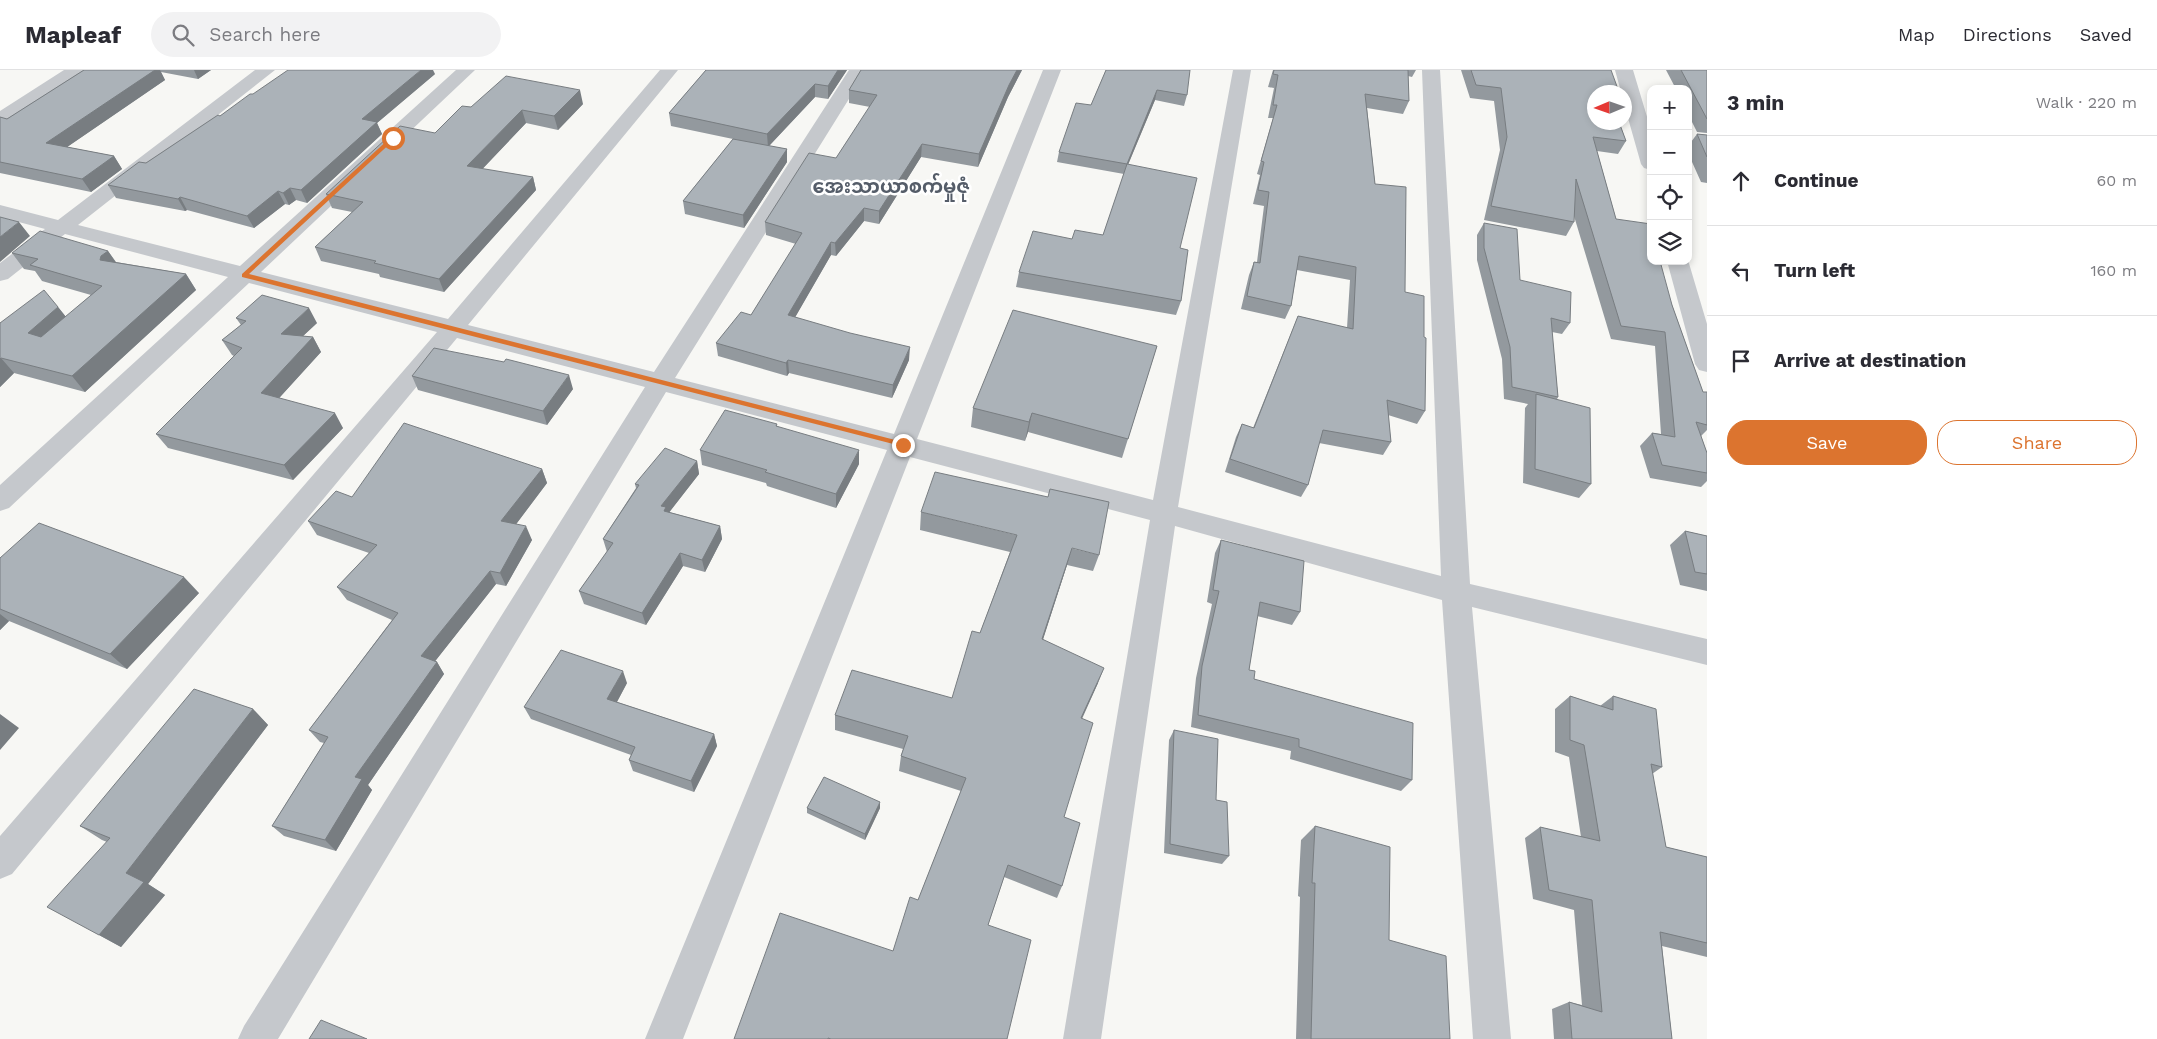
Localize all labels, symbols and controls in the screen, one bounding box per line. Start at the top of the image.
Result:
search box [151,12,501,57]
text: Mapleaf [25,21,121,49]
icon: search [169,21,197,49]
text: Search here [209,23,321,46]
text: Map [1898,24,1935,45]
text: Directions [1963,24,2052,45]
text: Saved [2080,24,2132,45]
north arrow [1587,85,1632,130]
map controls [1647,85,1692,265]
button: + [1647,85,1692,130]
text: 3 min [1727,90,1784,115]
text: Walk · 220 m [2036,93,2137,112]
route start [382,127,405,150]
button: − [1647,130,1692,175]
icon: ahead [1727,167,1755,195]
text: Continue [1774,169,1858,192]
text: 60 m [2097,171,2137,190]
district label: အေးသာယာစက်မှုဇုံ [812,173,970,202]
button: locate [1647,175,1692,220]
button: layers [1647,220,1692,265]
icon: left [1727,257,1755,285]
text: Turn left [1774,259,1855,282]
text: 160 m [2090,261,2137,280]
icon: arrive [1727,347,1755,375]
text: Arrive at destination [1774,349,1966,372]
button: Save [1727,420,1927,465]
button: Share [1937,420,2137,465]
route end [892,434,915,457]

